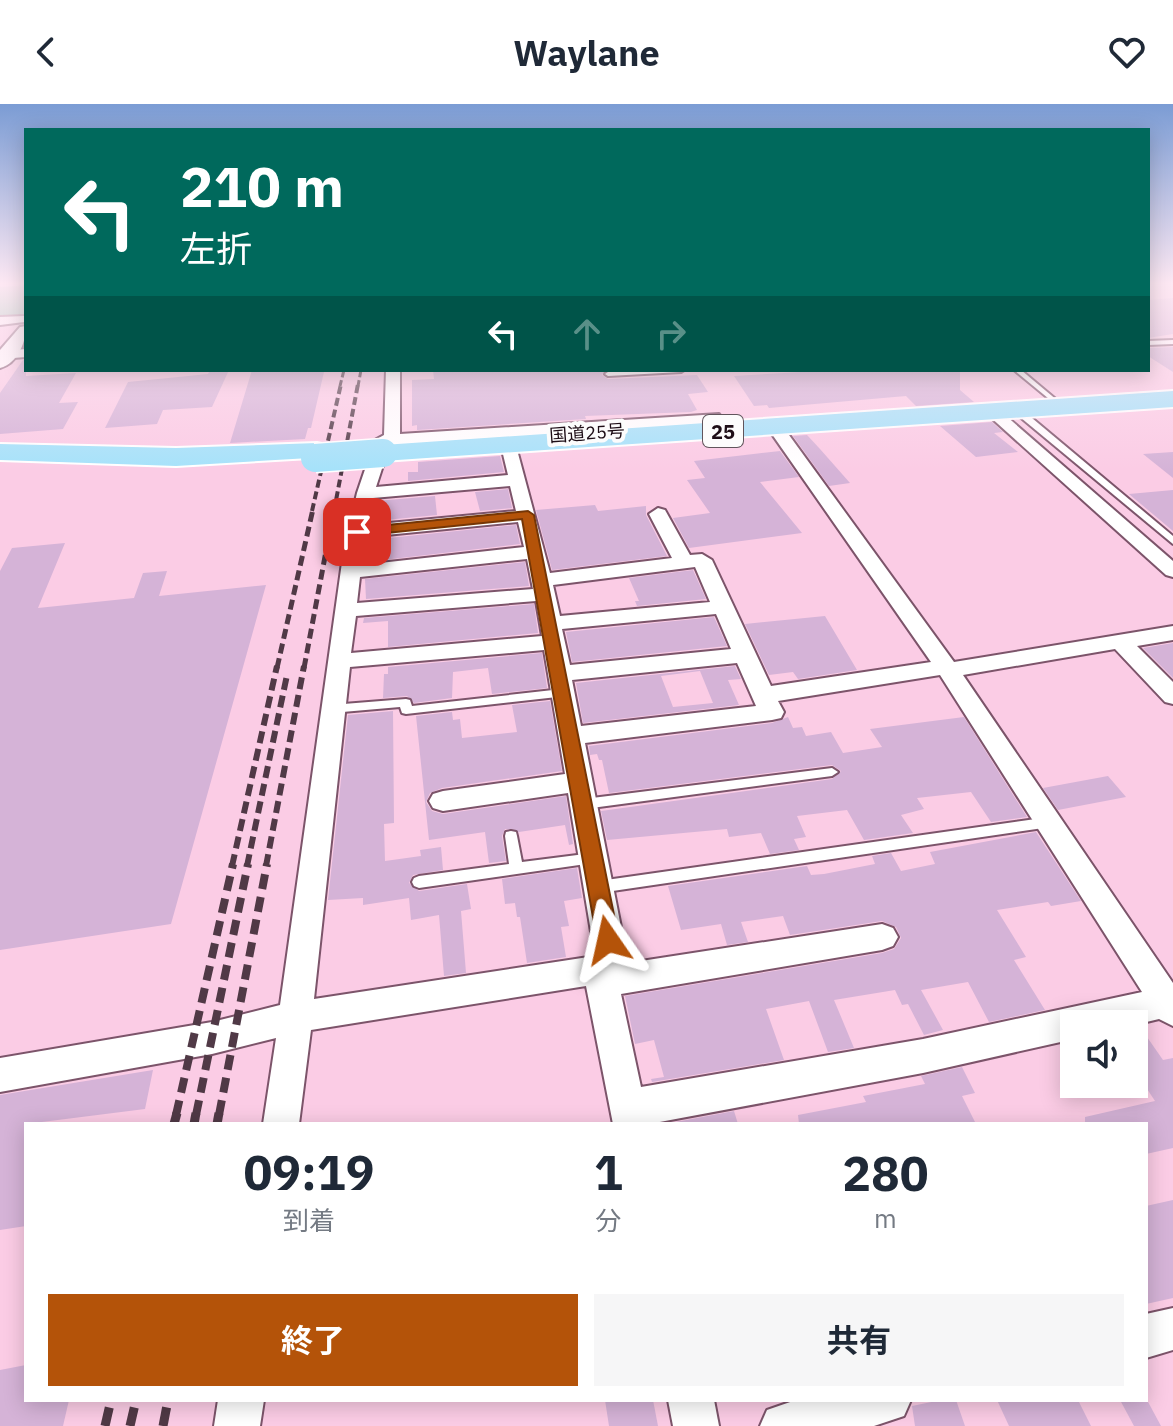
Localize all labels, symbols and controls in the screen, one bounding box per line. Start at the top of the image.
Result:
text: Waylane [513,29,660,76]
icon: back [24,30,68,74]
icon: heart [1105,30,1149,74]
text: 210 m [180,150,344,222]
icon: left [48,160,152,264]
text: 左折 [180,225,252,272]
icon: left [481,312,525,356]
icon: ahead [565,312,609,356]
icon: right [649,312,693,356]
road number: 25 [703,415,743,447]
street label: 国道25号 [548,419,626,447]
pin [323,498,391,566]
icon: arrive [335,510,379,554]
position arrow [566,898,650,982]
map controls [1060,1010,1148,1098]
button: sound [1060,1010,1148,1098]
text: 09:19 [243,1141,374,1203]
text: 1 [594,1141,623,1203]
text: 280 [842,1142,929,1204]
text: m [874,1201,897,1235]
text: 到着 [283,1203,335,1237]
text: 分 [595,1203,621,1237]
button: 終了 [48,1294,578,1386]
button: 共有 [594,1294,1124,1386]

